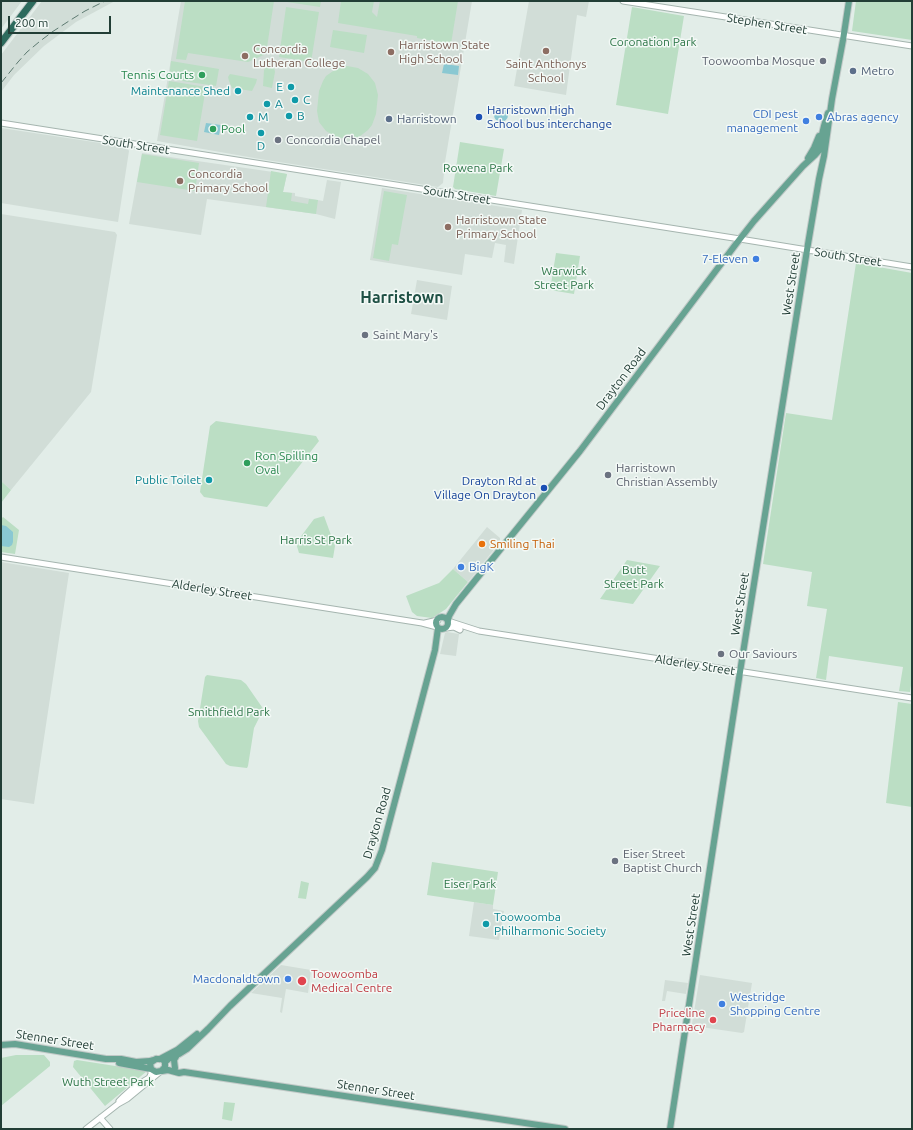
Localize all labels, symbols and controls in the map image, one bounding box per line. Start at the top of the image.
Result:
scale bar [10,8,113,34]
street label: Stephen Street [726,11,808,37]
text: 200 m [15,16,48,29]
park label: Coronation Park [609,35,697,49]
place label: Harristown State High School [399,38,490,66]
place label: Concordia Lutheran College [253,42,345,70]
marker: Saint Anthonys School [541,46,551,56]
marker: Harristown State High School [386,47,396,57]
marker: Concordia Lutheran College [240,51,250,61]
place label: Toowoomba Mosque [702,54,815,68]
marker: Toowoomba Mosque [818,56,828,66]
place label: Saint Anthonys School [506,57,586,85]
place label: Metro [861,64,894,78]
marker: Metro [848,66,858,76]
place label: Tennis Courts [121,68,194,82]
marker: Tennis Courts [197,70,207,80]
place label: E [276,80,283,94]
marker: E [286,82,296,92]
place label: Maintenance Shed [131,84,230,98]
marker: Maintenance Shed [233,86,243,96]
place label: C [303,93,310,107]
marker: C [290,95,300,105]
place label: A [275,97,283,111]
marker: A [262,99,272,109]
place label: Harristown High School bus interchange [487,103,612,131]
place label: CDI pest management [726,107,798,135]
place label: B [297,109,305,123]
place label: M [258,110,268,124]
place label: Abras agency [827,110,899,124]
marker: B [284,111,294,121]
marker: M [245,112,255,122]
place label: Harristown [397,112,457,126]
marker: Harristown High School bus interchange [474,112,484,122]
marker: Abras agency [814,112,824,122]
marker: Harristown [384,114,394,124]
marker: CDI pest management [801,116,811,126]
place label: Pool [221,122,245,136]
marker: Pool [208,124,218,134]
marker: D [256,128,266,138]
street label: South Street [101,133,171,157]
place label: Concordia Chapel [286,133,380,147]
marker: Concordia Chapel [273,135,283,145]
place label: D [257,139,265,153]
park label: Rowena Park [443,161,513,175]
place label: Concordia Primary School [188,167,268,195]
marker: Concordia Primary School [175,176,185,186]
street label: South Street [422,183,492,207]
place label: Harristown State Primary School [456,213,547,241]
marker: Harristown State Primary School [443,222,453,232]
street label: South Street [813,245,883,269]
street label: West Street [779,251,803,317]
place label: 7-Eleven [702,252,748,266]
marker: 7-Eleven [751,254,761,264]
park label: Warwick Street Park [534,264,594,292]
district label: Harristown [360,288,444,308]
place label: Saint Mary's [373,328,438,342]
marker: Saint Mary's [360,330,370,340]
street label: Drayton Road [593,345,649,413]
place label: Ron Spilling Oval [255,449,318,477]
marker: Ron Spilling Oval [242,458,252,468]
place label: Harristown Christian Assembly [616,461,718,489]
marker: Harristown Christian Assembly [603,470,613,480]
place label: Public Toilet [135,473,201,487]
place label: Drayton Rd at Village On Drayton [434,474,536,502]
marker: Public Toilet [204,475,214,485]
marker: Drayton Rd at Village On Drayton [539,483,549,493]
park label: Harris St Park [280,533,352,547]
place label: Smiling Thai [490,537,555,551]
marker: Smiling Thai [477,539,487,549]
place label: BigK [469,560,494,574]
marker: BigK [456,562,466,572]
park label: Butt Street Park [604,563,664,591]
street label: West Street [728,571,752,637]
street label: Alderley Street [171,577,253,603]
place label: Our Saviours [729,647,797,661]
marker: Our Saviours [716,649,726,659]
street label: Alderley Street [654,652,736,678]
park label: Smithfield Park [188,705,270,719]
street label: Drayton Road [360,785,394,861]
place label: Eiser Street Baptist Church [623,847,702,875]
marker: Eiser Street Baptist Church [610,856,620,866]
park label: Eiser Park [444,877,496,891]
street label: West Street [679,892,703,958]
place label: Toowoomba Philharmonic Society [494,910,606,938]
marker: Toowoomba Philharmonic Society [481,919,491,929]
place label: Toowoomba Medical Centre [311,967,392,995]
place label: Macdonaldtown [193,972,280,986]
marker: Macdonaldtown [283,974,293,984]
marker: Toowoomba Medical Centre [296,975,308,987]
place label: Westridge Shopping Centre [730,990,820,1018]
marker: Westridge Shopping Centre [717,999,727,1009]
place label: Priceline Pharmacy [652,1006,705,1034]
marker: Priceline Pharmacy [708,1015,718,1025]
street label: Stenner Street [15,1027,95,1053]
park label: Wuth Street Park [62,1075,154,1089]
street label: Stenner Street [336,1077,416,1103]

